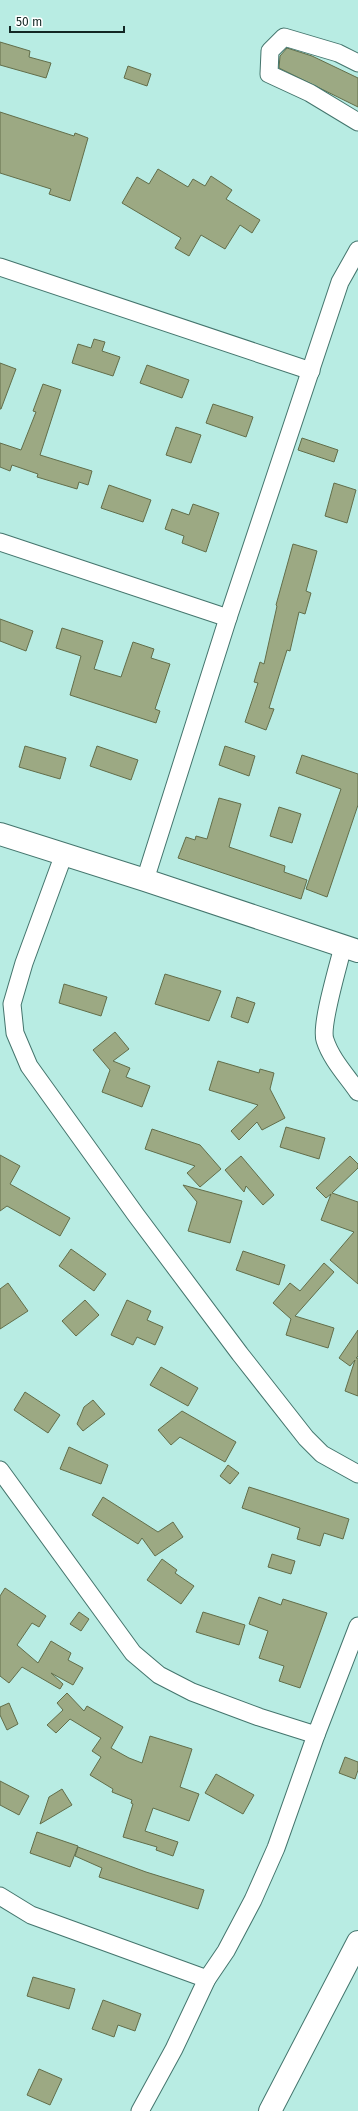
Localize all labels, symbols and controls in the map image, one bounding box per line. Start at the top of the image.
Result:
scale bar [10,8,124,34]
text: 50 m [16,15,42,29]

